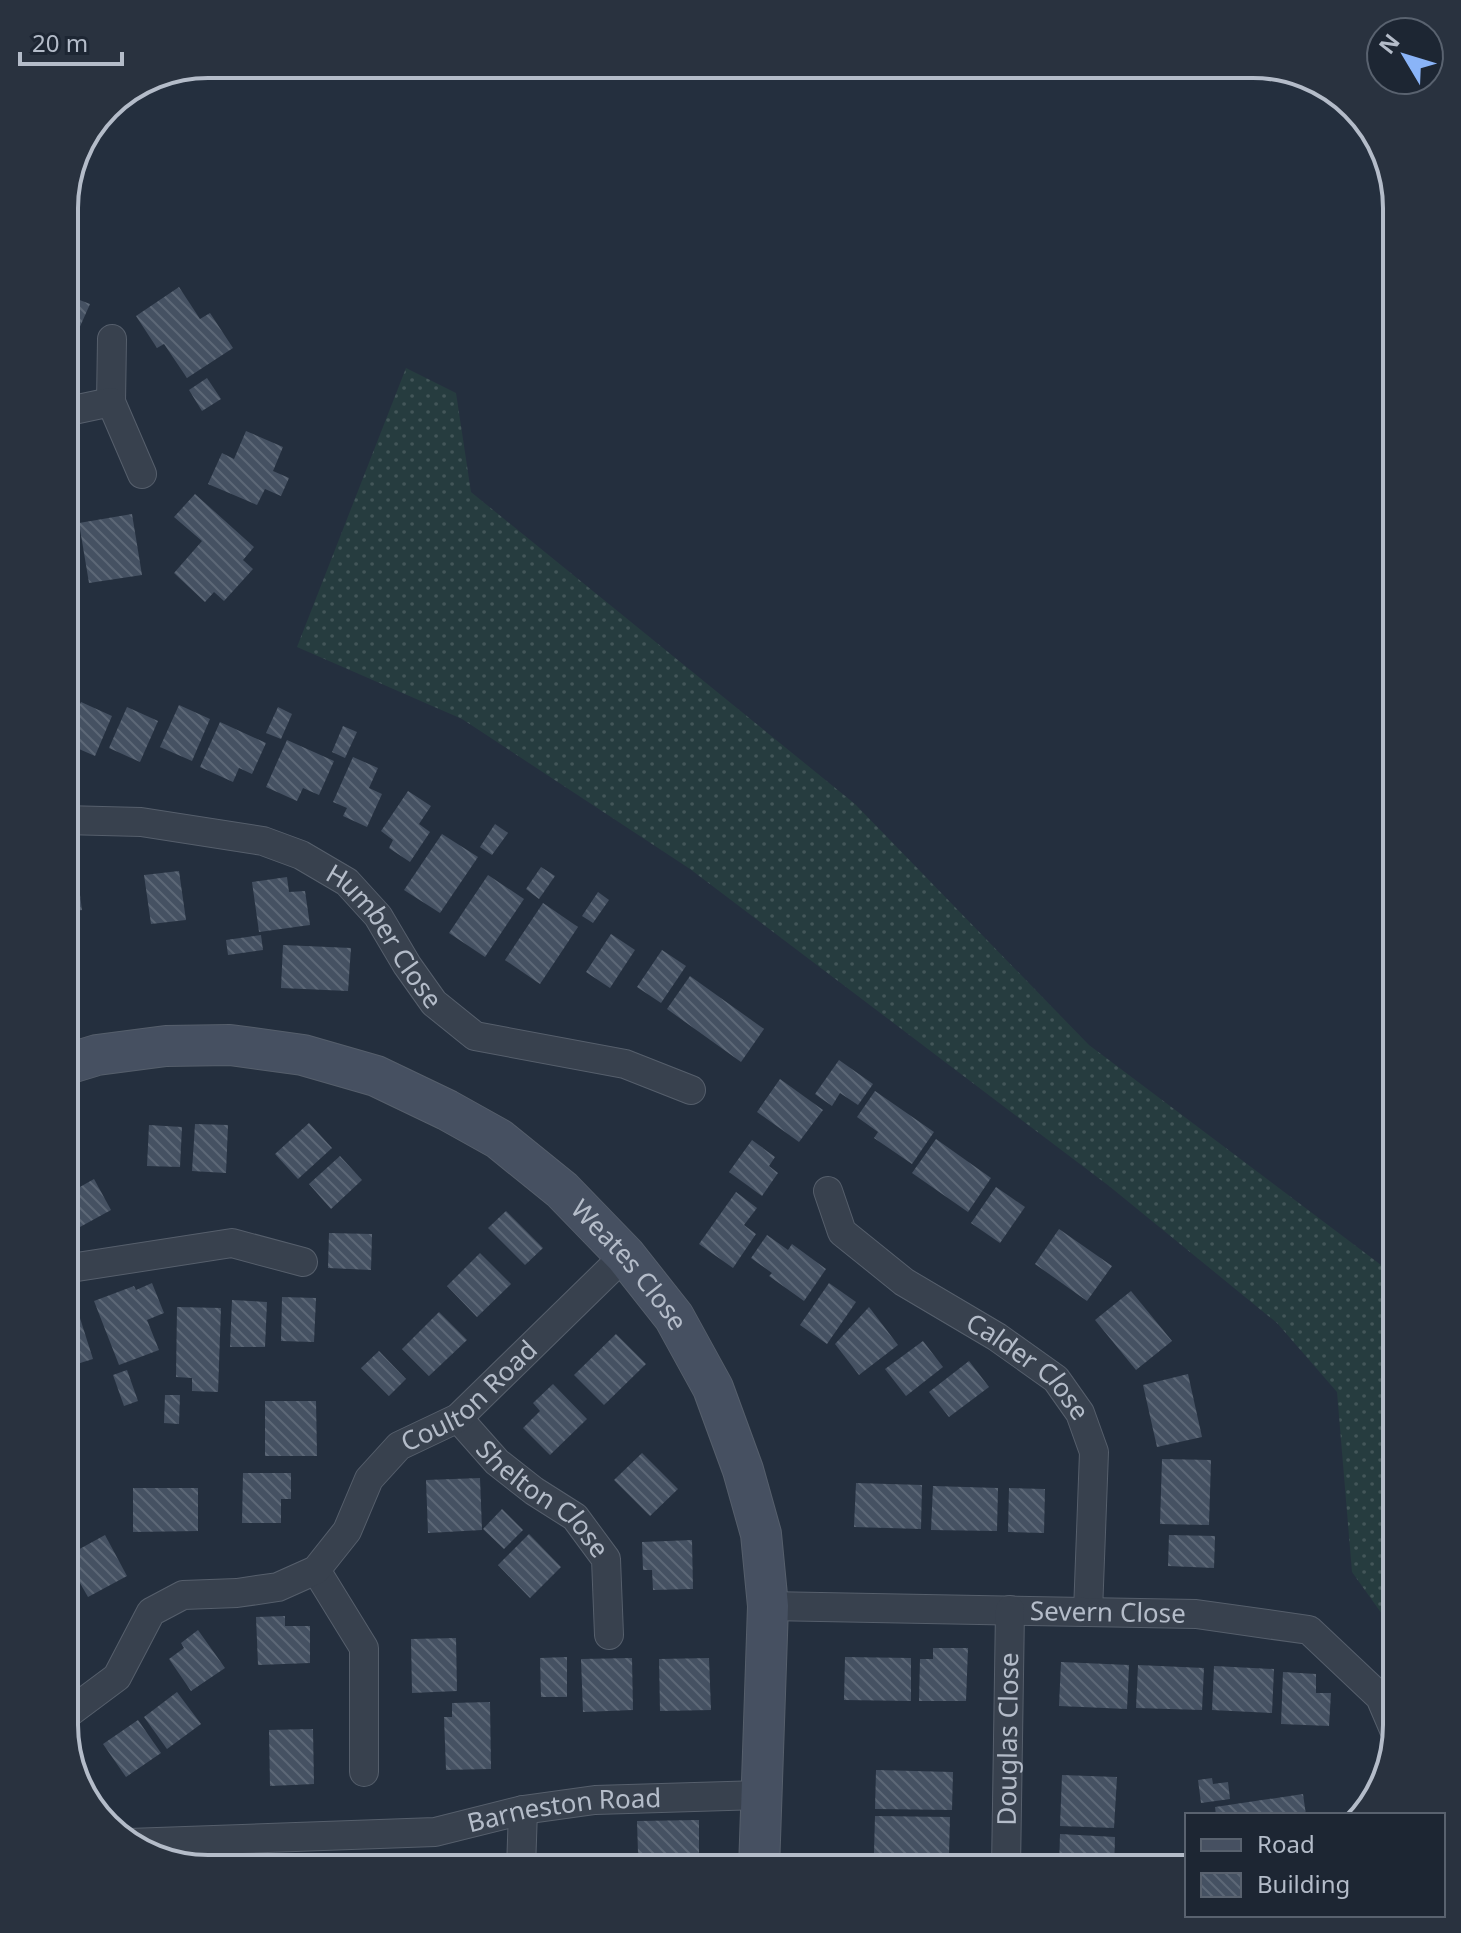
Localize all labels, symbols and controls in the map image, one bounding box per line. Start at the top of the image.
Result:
scale bar [20,16,122,66]
north arrow [1365,16,1445,96]
text: 20 m [32,26,88,59]
text: N [1371,27,1406,59]
street label: Humber Close [320,855,451,1015]
street label: Weates Close [564,1191,697,1336]
street label: Calder Close [960,1304,1098,1427]
street label: Coulton Road [395,1332,544,1460]
street label: Shelton Close [469,1432,618,1565]
street label: Severn Close [1030,1592,1186,1631]
street label: Douglas Close [988,1652,1026,1826]
street label: Barneston Road [463,1779,662,1840]
legend [1185,1813,1445,1917]
text: Road [1257,1827,1315,1860]
text: Building [1257,1867,1350,1900]

